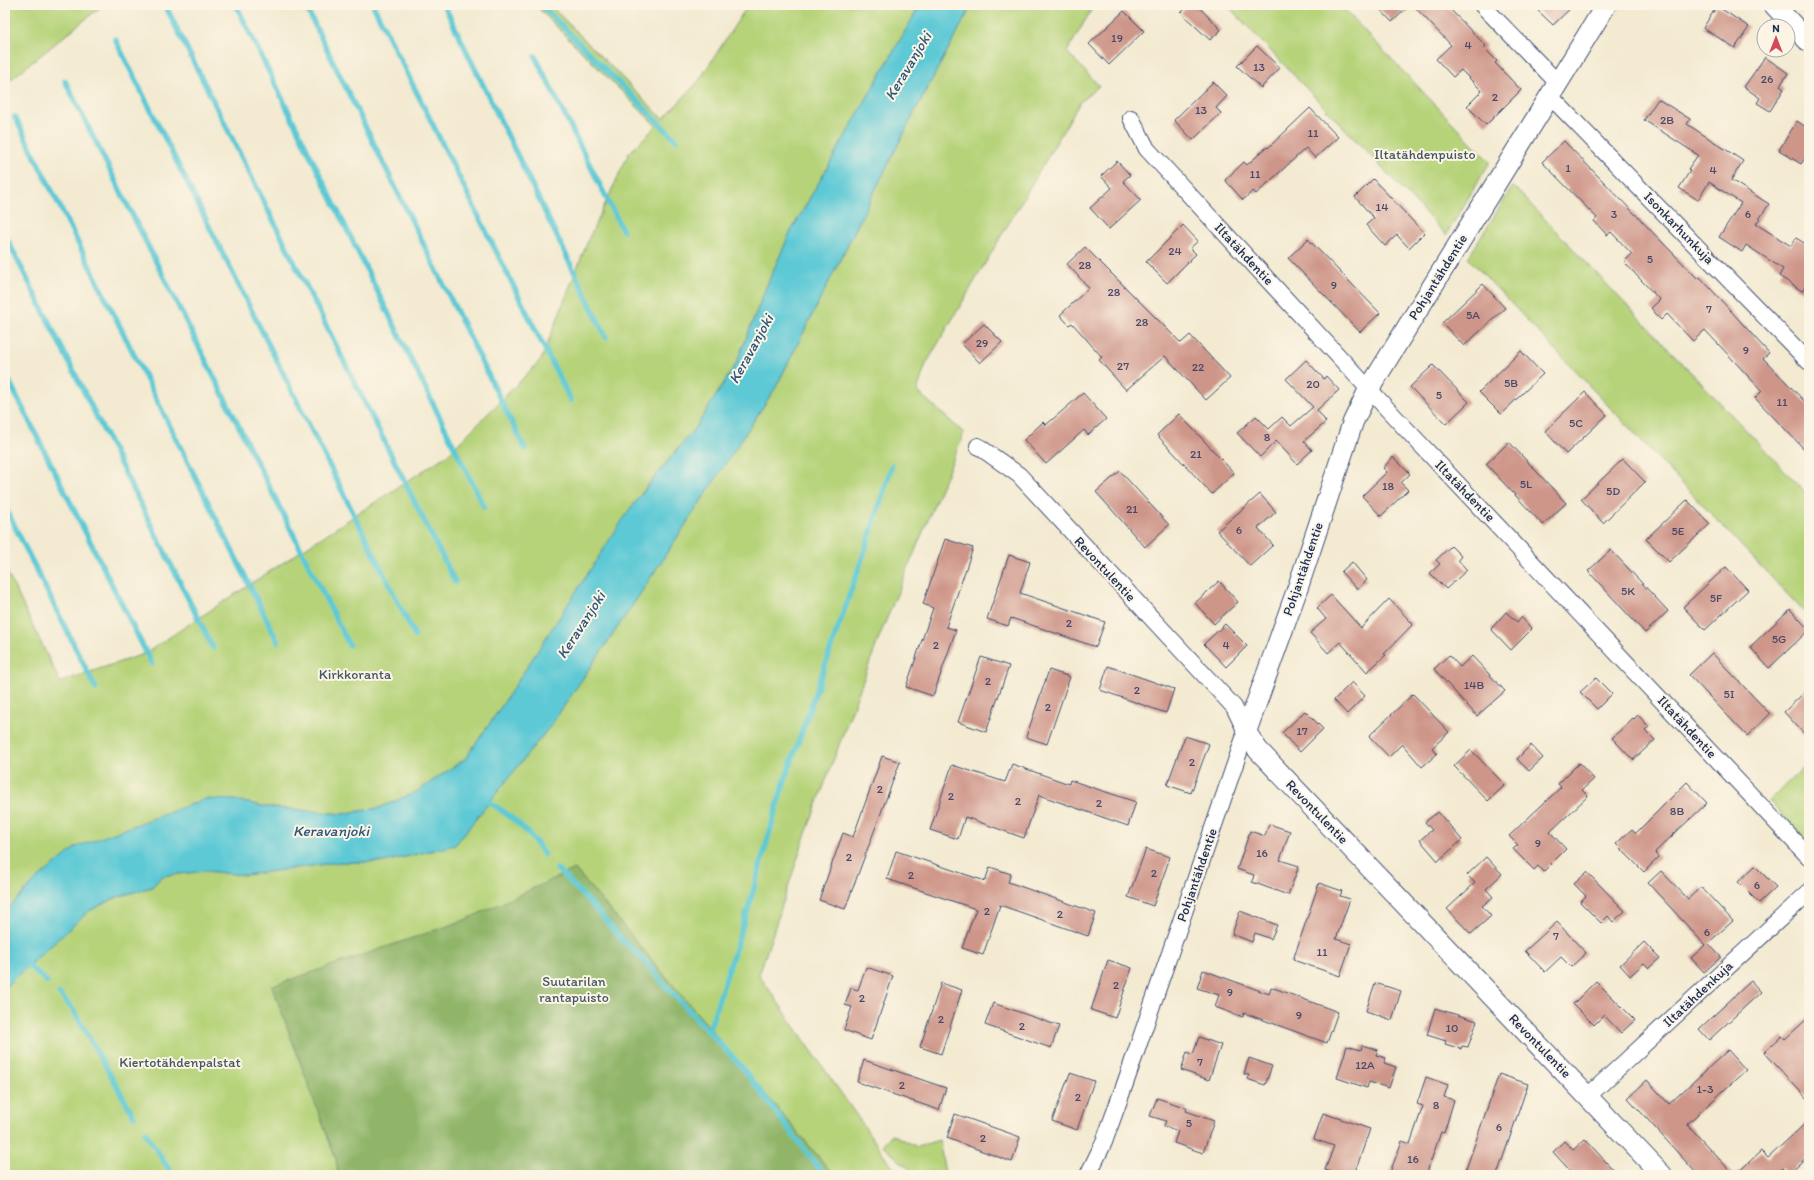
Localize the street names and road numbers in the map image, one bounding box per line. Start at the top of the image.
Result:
street label: Isonkarhunkuja [1640,188,1718,268]
street label: Iltatähdentie [1211,219,1278,289]
street label: Pohjantähdentie [1405,231,1471,323]
street label: Iltatähdentie [1431,457,1499,526]
street label: Pohjantähdentie [1279,520,1327,618]
street label: Revontulentie [1071,533,1140,605]
street label: Iltatähdentie [1654,692,1721,762]
street label: Revontulentie [1282,776,1352,848]
street label: Pohjantähdentie [1173,826,1221,924]
street label: Iltatähdenkuja [1659,957,1737,1031]
street label: Revontulentie [1505,1010,1575,1082]

